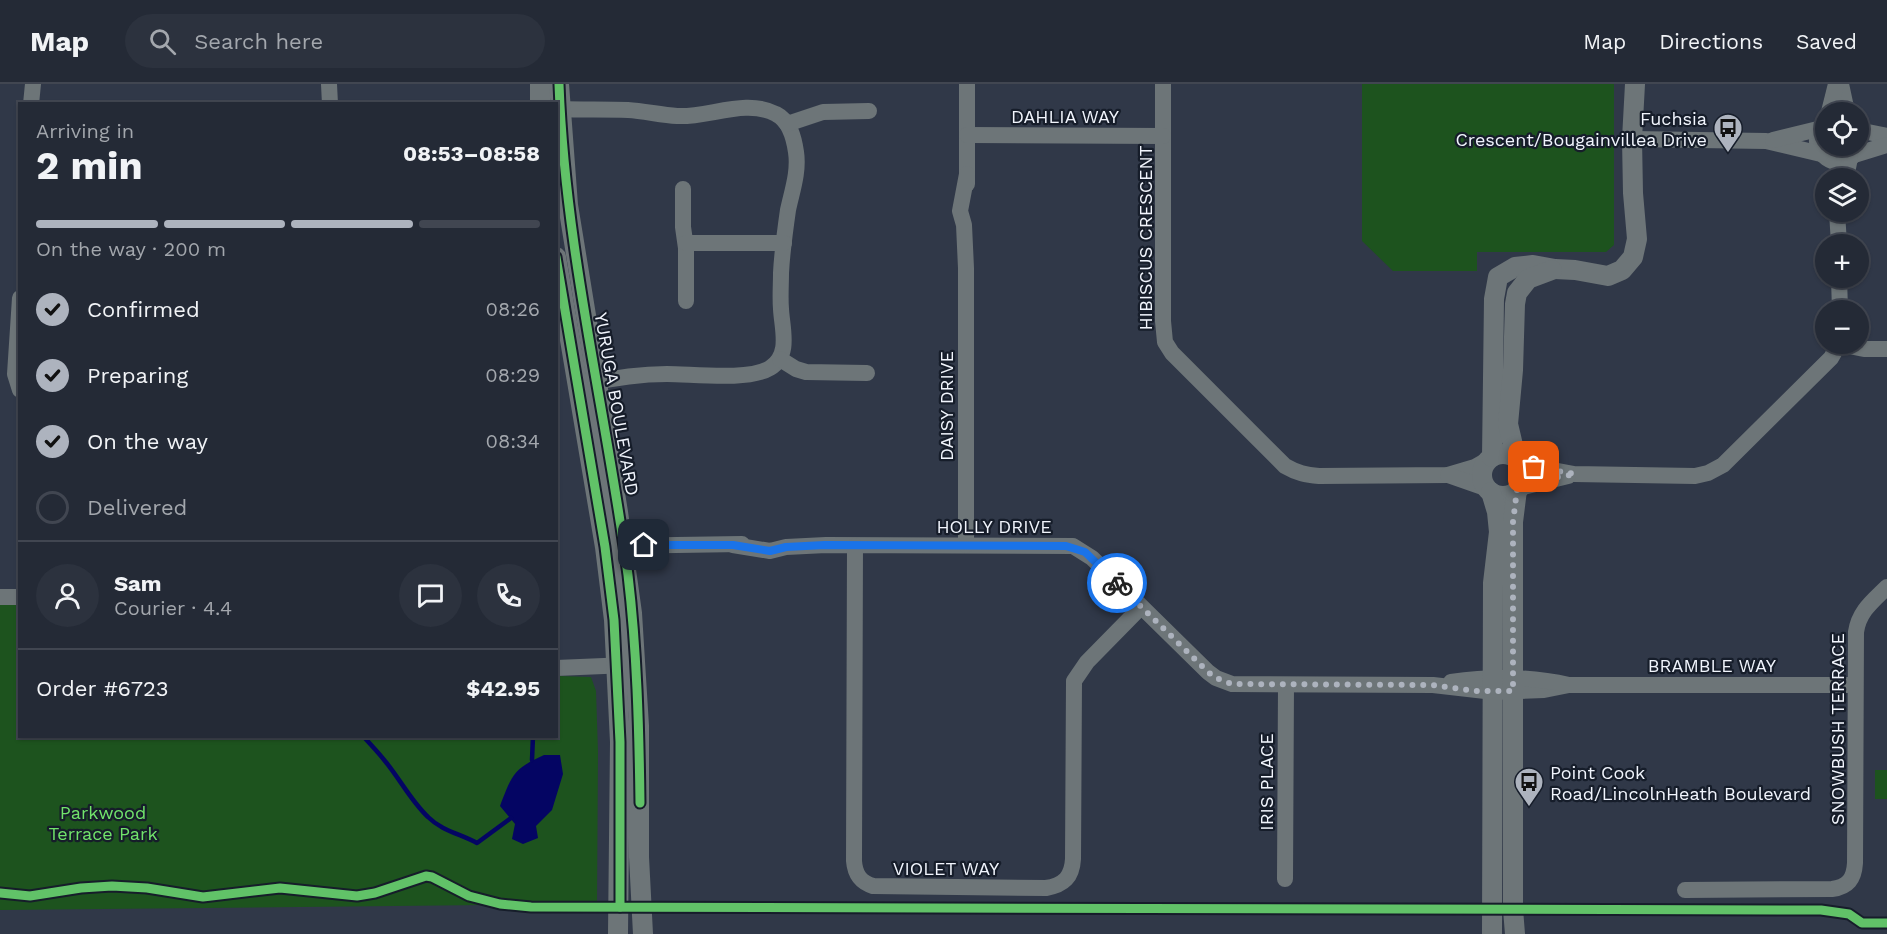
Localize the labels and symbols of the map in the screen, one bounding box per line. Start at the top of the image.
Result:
street label: DAHLIA WAY [1011,106,1120,127]
place label: Fuchsia Crescent/Bougainvillea Drive [1455,108,1707,150]
bus stop icon: Fuchsia Crescent/Bougainvillea Drive [1712,112,1744,154]
street label: HIBISCUS CRESCENT [1135,145,1156,331]
street label: YURUGA BOULEVARD [591,311,643,497]
street label: DAISY DRIVE [936,351,957,461]
pin [1508,441,1559,492]
street label: HOLLY DRIVE [936,516,1052,537]
pin [618,519,669,570]
courier [1087,553,1147,613]
street label: SNOWBUSH TERRACE [1827,633,1848,825]
street label: BRAMBLE WAY [1648,655,1777,676]
street label: IRIS PLACE [1256,733,1277,831]
place label: Point Cook Road/LincolnHeath Boulevard [1550,762,1811,804]
bus stop icon: Point Cook Road/LincolnHeath Boulevard [1513,766,1545,808]
park label: Parkwood Terrace Park [48,802,158,844]
street label: VIOLET WAY [893,858,1000,879]

